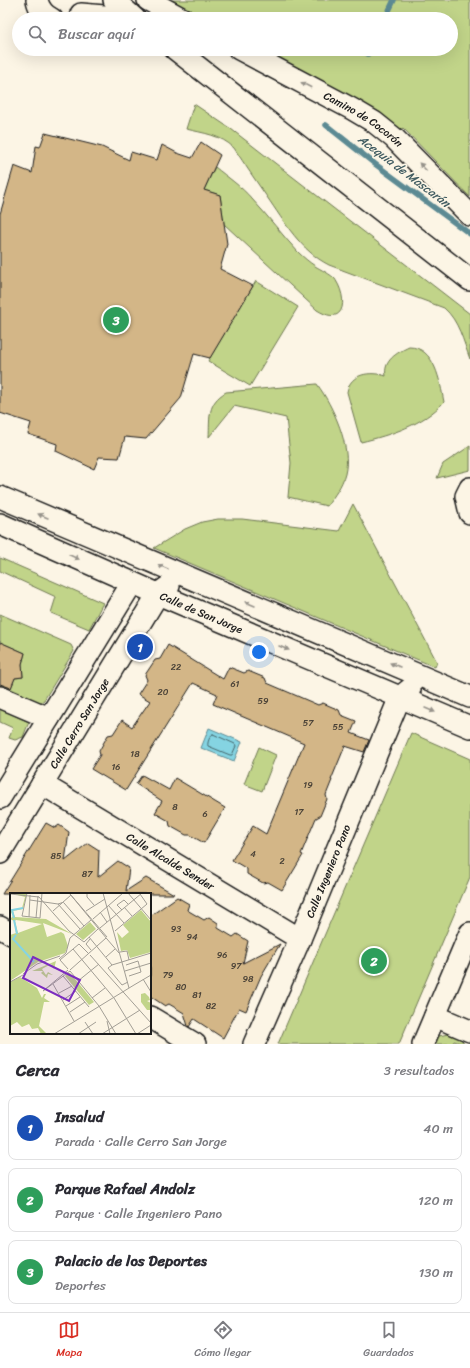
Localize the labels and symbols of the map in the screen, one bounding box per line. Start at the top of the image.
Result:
one-way arrow [300,81,312,88]
street label: Camino de Cocorón [320,87,407,152]
water label: Acequia de Mascarán [352,128,456,214]
one-way arrow [418,162,428,172]
pin: 3 [103,305,129,335]
one-way arrow [37,512,49,518]
one-way arrow [68,554,80,560]
one-way arrow [157,563,169,570]
street label: Calle de San Jorge [157,587,246,639]
one-way arrow [243,600,255,606]
pin: 1 [127,632,153,662]
your location [249,642,269,662]
one-way arrow [279,645,290,651]
house number: 22 [171,659,181,675]
one-way arrow [390,662,401,668]
street label: Calle Cerro San Jorge [45,674,115,773]
house number: 61 [231,676,240,692]
house number: 20 [158,684,169,700]
house number: 59 [257,693,269,709]
one-way arrow [424,707,435,713]
house number: 57 [303,715,314,731]
house number: 55 [333,719,344,735]
house number: 18 [130,746,140,762]
house number: 16 [112,759,120,775]
house number: 19 [303,777,313,793]
house number: 8 [172,799,178,815]
house number: 17 [294,804,304,820]
house number: 6 [202,806,208,822]
street label: Calle Ingeniero Pano [301,821,356,921]
street label: Calle Alcalde Sender [122,828,219,896]
house number: 4 [250,846,256,862]
house number: 85 [51,848,62,864]
house number: 2 [279,853,285,869]
house number: 87 [82,866,93,882]
inset map [10,893,151,1034]
house number: 93 [171,921,181,937]
house number: 94 [186,929,198,945]
pin: 2 [361,946,387,976]
house number: 96 [217,947,227,963]
house number: 97 [231,958,242,974]
house number: 79 [163,967,174,983]
house number: 98 [243,971,254,987]
house number: 80 [175,979,187,995]
house number: 81 [192,987,202,1003]
house number: 82 [206,998,216,1014]

